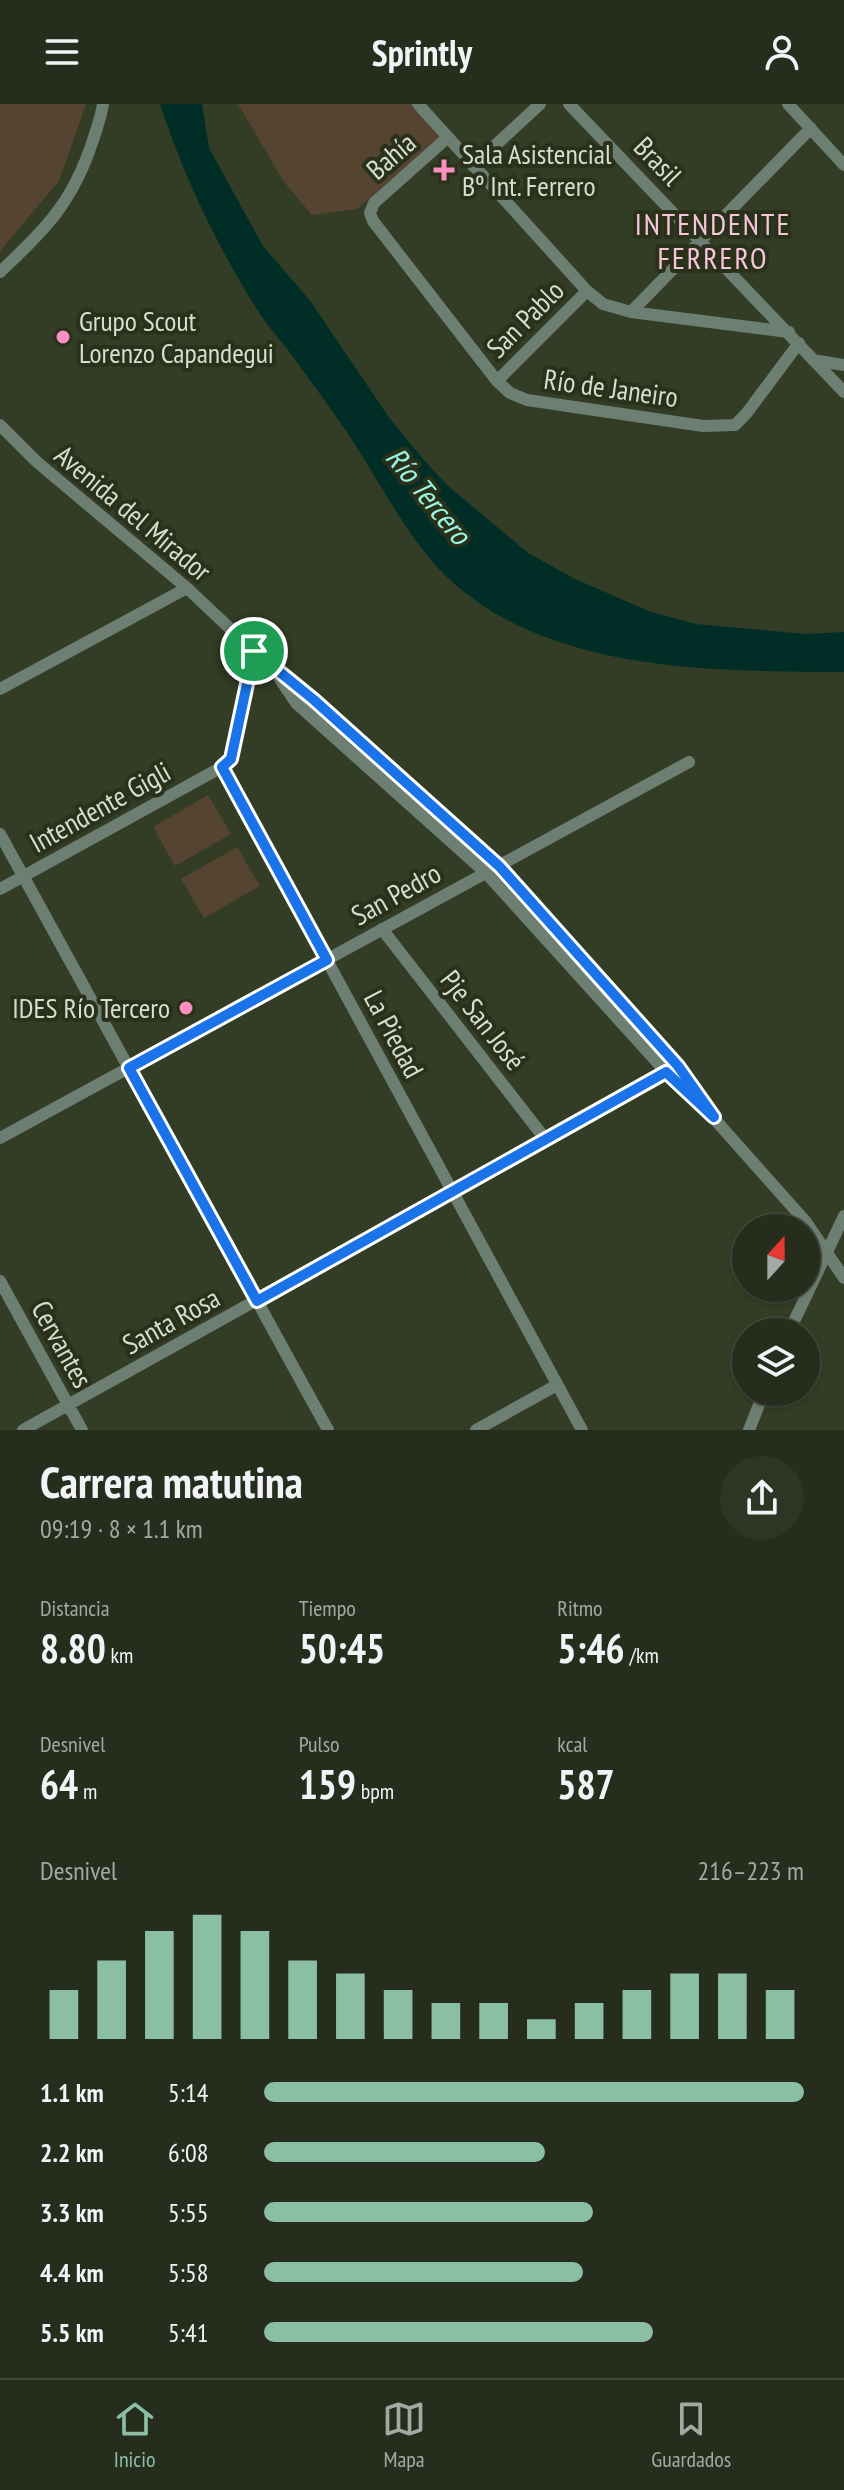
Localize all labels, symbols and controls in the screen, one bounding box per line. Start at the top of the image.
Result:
text: Sprintly [372,29,472,76]
icon: menu [40,30,84,74]
icon: person [760,30,804,74]
street label: Bahía [358,124,423,187]
street label: Brasil [626,128,691,193]
place label: Sala Asistencial Bº Int. Ferrero [462,135,612,204]
marker: Sala Asistencial Bº Int. Ferrero [433,159,455,181]
district label: INTENDENTE FERRERO [635,204,791,277]
street label: San Pablo [478,272,571,365]
place label: Grupo Scout Lorenzo Capandegui [79,302,274,371]
marker: Grupo Scout Lorenzo Capandegui [54,328,72,346]
street label: Río de Janeiro [542,360,680,415]
street label: Avenida del Mirador [47,436,219,589]
water label: Río Tercero [378,438,482,553]
pin [220,617,288,685]
icon: arrive [232,629,276,673]
street label: Intendente Gigli [23,753,177,860]
street label: San Pedro [345,854,447,933]
street label: Pje San José [433,962,534,1077]
street label: La Piedad [356,984,433,1084]
place label: IDES Río Tercero [12,989,170,1026]
marker: IDES Río Tercero [177,999,195,1017]
north arrow [732,1214,820,1302]
map controls [732,1214,820,1406]
street label: Santa Rosa [116,1279,226,1362]
street label: Cervantes [23,1294,101,1394]
button: layers [732,1318,820,1406]
text: Carrera matutina [40,1453,303,1510]
button: share [720,1456,804,1540]
text: 09:19 · 8 × 1.1 km [40,1512,203,1545]
text: Distancia [40,1594,110,1622]
text: Tiempo [299,1594,356,1622]
text: Ritmo [557,1594,603,1622]
text: 8.80 [40,1622,106,1674]
text: 50:45 [299,1622,385,1674]
text: 5:46 [557,1622,625,1674]
text: km [106,1641,133,1669]
text: /km [625,1641,659,1669]
text: Desnivel [40,1730,105,1758]
text: Pulso [299,1730,340,1758]
text: kcal [557,1730,587,1758]
text: 64 [40,1758,78,1810]
text: 159 [299,1758,356,1810]
text: 587 [557,1758,615,1810]
text: m [78,1777,97,1805]
text: bpm [356,1777,394,1805]
text: Desnivel [40,1854,117,1887]
text: 216–223 m [698,1854,804,1887]
text: 1.1 km [40,2076,104,2109]
text: 5:14 [168,2076,208,2109]
text: 2.2 km [40,2136,104,2169]
text: 6:08 [168,2136,208,2169]
text: 3.3 km [40,2196,104,2229]
text: 5:55 [168,2196,208,2229]
text: 4.4 km [40,2256,104,2289]
text: 5:58 [168,2256,208,2289]
text: 5.5 km [40,2316,104,2349]
text: 5:41 [168,2316,208,2349]
tab: Inicio [113,2397,157,2473]
tab: Mapa [382,2397,426,2473]
tab: Guardados [651,2397,731,2473]

